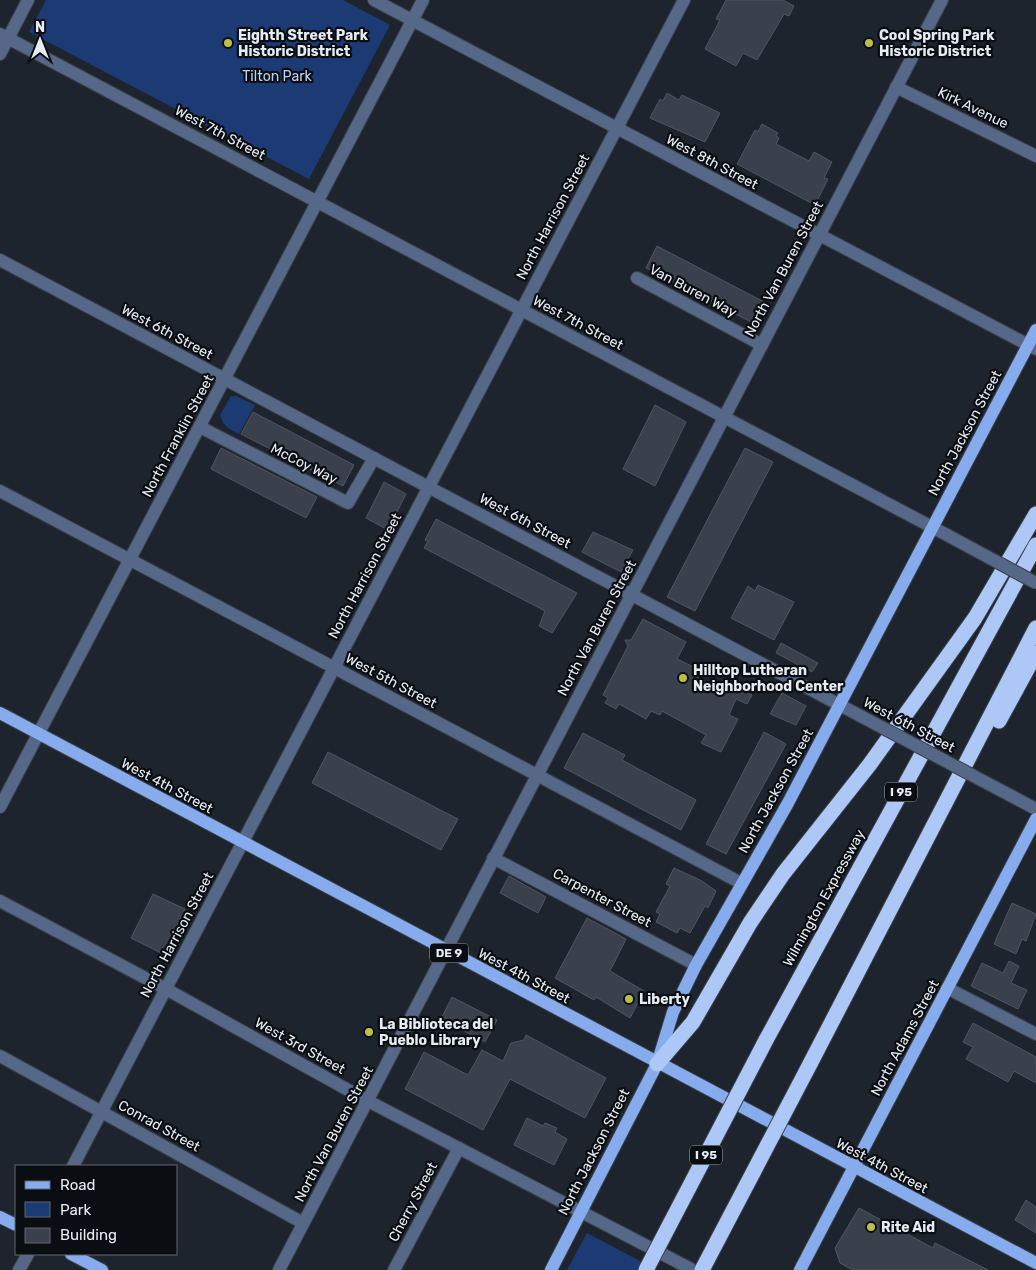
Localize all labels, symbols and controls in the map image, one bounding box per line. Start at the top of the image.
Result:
north arrow [15,15,65,65]
text: N [35,19,45,36]
place label: Eighth Street Park Historic District [238,27,369,60]
place label: Cool Spring Park Historic District [879,27,995,60]
marker: Eighth Street Park Historic District [222,37,234,49]
marker: Cool Spring Park Historic District [863,37,875,49]
park label: Tilton Park [242,68,312,85]
street label: Kirk Avenue [935,84,1011,132]
street label: West 7th Street [172,102,269,164]
street label: West 8th Street [663,131,761,194]
street label: North Harrison Street [513,151,594,283]
street label: North Van Buren Street [741,198,827,340]
street label: Van Buren Way [646,261,740,321]
street label: West 7th Street [530,292,627,354]
street label: West 6th Street [118,301,216,363]
street label: North Jackson Street [925,367,1005,499]
street label: North Franklin Street [138,371,218,500]
street label: McCoy Way [268,440,340,488]
street label: West 6th Street [476,490,574,552]
street label: North Harrison Street [325,510,406,642]
street label: North Van Buren Street [554,557,640,699]
street label: West 5th Street [342,650,440,712]
place label: Hilltop Lutheran Neighborhood Center [693,662,844,695]
marker: Hilltop Lutheran Neighborhood Center [677,672,689,684]
street label: West 6th Street [860,694,958,756]
street label: North Jackson Street [735,725,817,856]
street label: West 4th Street [118,755,216,818]
road number: I 95 [885,782,917,802]
street label: Wilmington Expressway [779,826,869,969]
street label: Carpenter Street [550,865,655,931]
street label: North Harrison Street [137,869,218,1001]
road number: DE 9 [430,944,468,962]
street label: West 4th Street [475,945,573,1008]
street label: North Adams Street [867,977,943,1099]
place label: Liberty [639,991,690,1008]
marker: Liberty [623,993,635,1005]
street label: West 3rd Street [252,1014,349,1078]
place label: La Biblioteca del Pueblo Library [379,1016,493,1049]
marker: La Biblioteca del Pueblo Library [363,1026,375,1038]
street label: North Van Buren Street [291,1063,377,1205]
street label: North Jackson Street [555,1086,633,1218]
street label: Conrad Street [115,1097,203,1156]
street label: West 4th Street [833,1135,931,1198]
road number: I 95 [690,1146,722,1164]
street label: Cherry Street [385,1159,441,1245]
legend [15,1165,178,1255]
text: Road [60,1176,96,1194]
text: Park [60,1201,91,1219]
place label: Rite Aid [881,1219,935,1236]
marker: Rite Aid [865,1221,877,1233]
text: Building [60,1226,117,1244]

